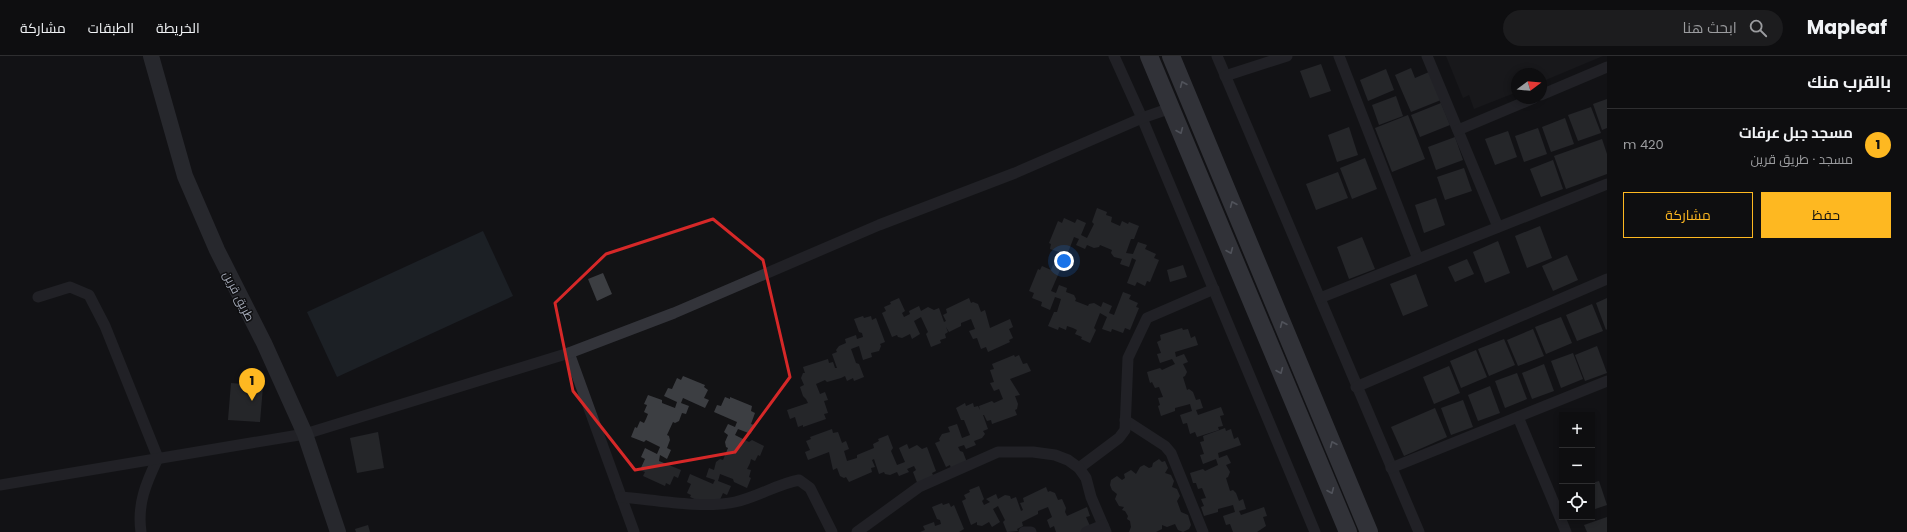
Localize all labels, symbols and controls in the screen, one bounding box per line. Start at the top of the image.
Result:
search box [1503,10,1783,46]
text: Mapleaf [1807,14,1887,41]
text: ابحث هنا [1683,17,1737,38]
icon: search [1747,17,1769,39]
text: مشاركة [20,18,66,38]
text: الطبقات [88,18,134,38]
text: الخريطة [156,18,200,38]
north arrow [1511,68,1547,104]
text: بالقرب منك [1807,70,1891,94]
one-way arrow [1179,81,1187,88]
text: مسجد جبل عرفات [1739,122,1853,143]
one-way arrow [1176,127,1184,134]
text: 420 m [1623,135,1664,154]
text: 1 [1876,135,1880,154]
text: مسجد · طريق قرين [1750,150,1853,169]
button: مشاركة [1623,192,1753,238]
button: حفظ [1761,192,1891,238]
one-way arrow [1229,201,1237,208]
one-way arrow [1226,247,1234,254]
your location [1054,251,1074,271]
street label: طريق قرين [219,268,259,324]
one-way arrow [1279,321,1287,328]
one-way arrow [1276,367,1284,374]
pin: 1 [239,368,265,401]
map controls [1559,412,1595,520]
button: + [1559,412,1595,448]
one-way arrow [1329,441,1337,448]
button: − [1559,448,1595,484]
button: locate [1559,484,1595,520]
one-way arrow [1326,487,1334,494]

